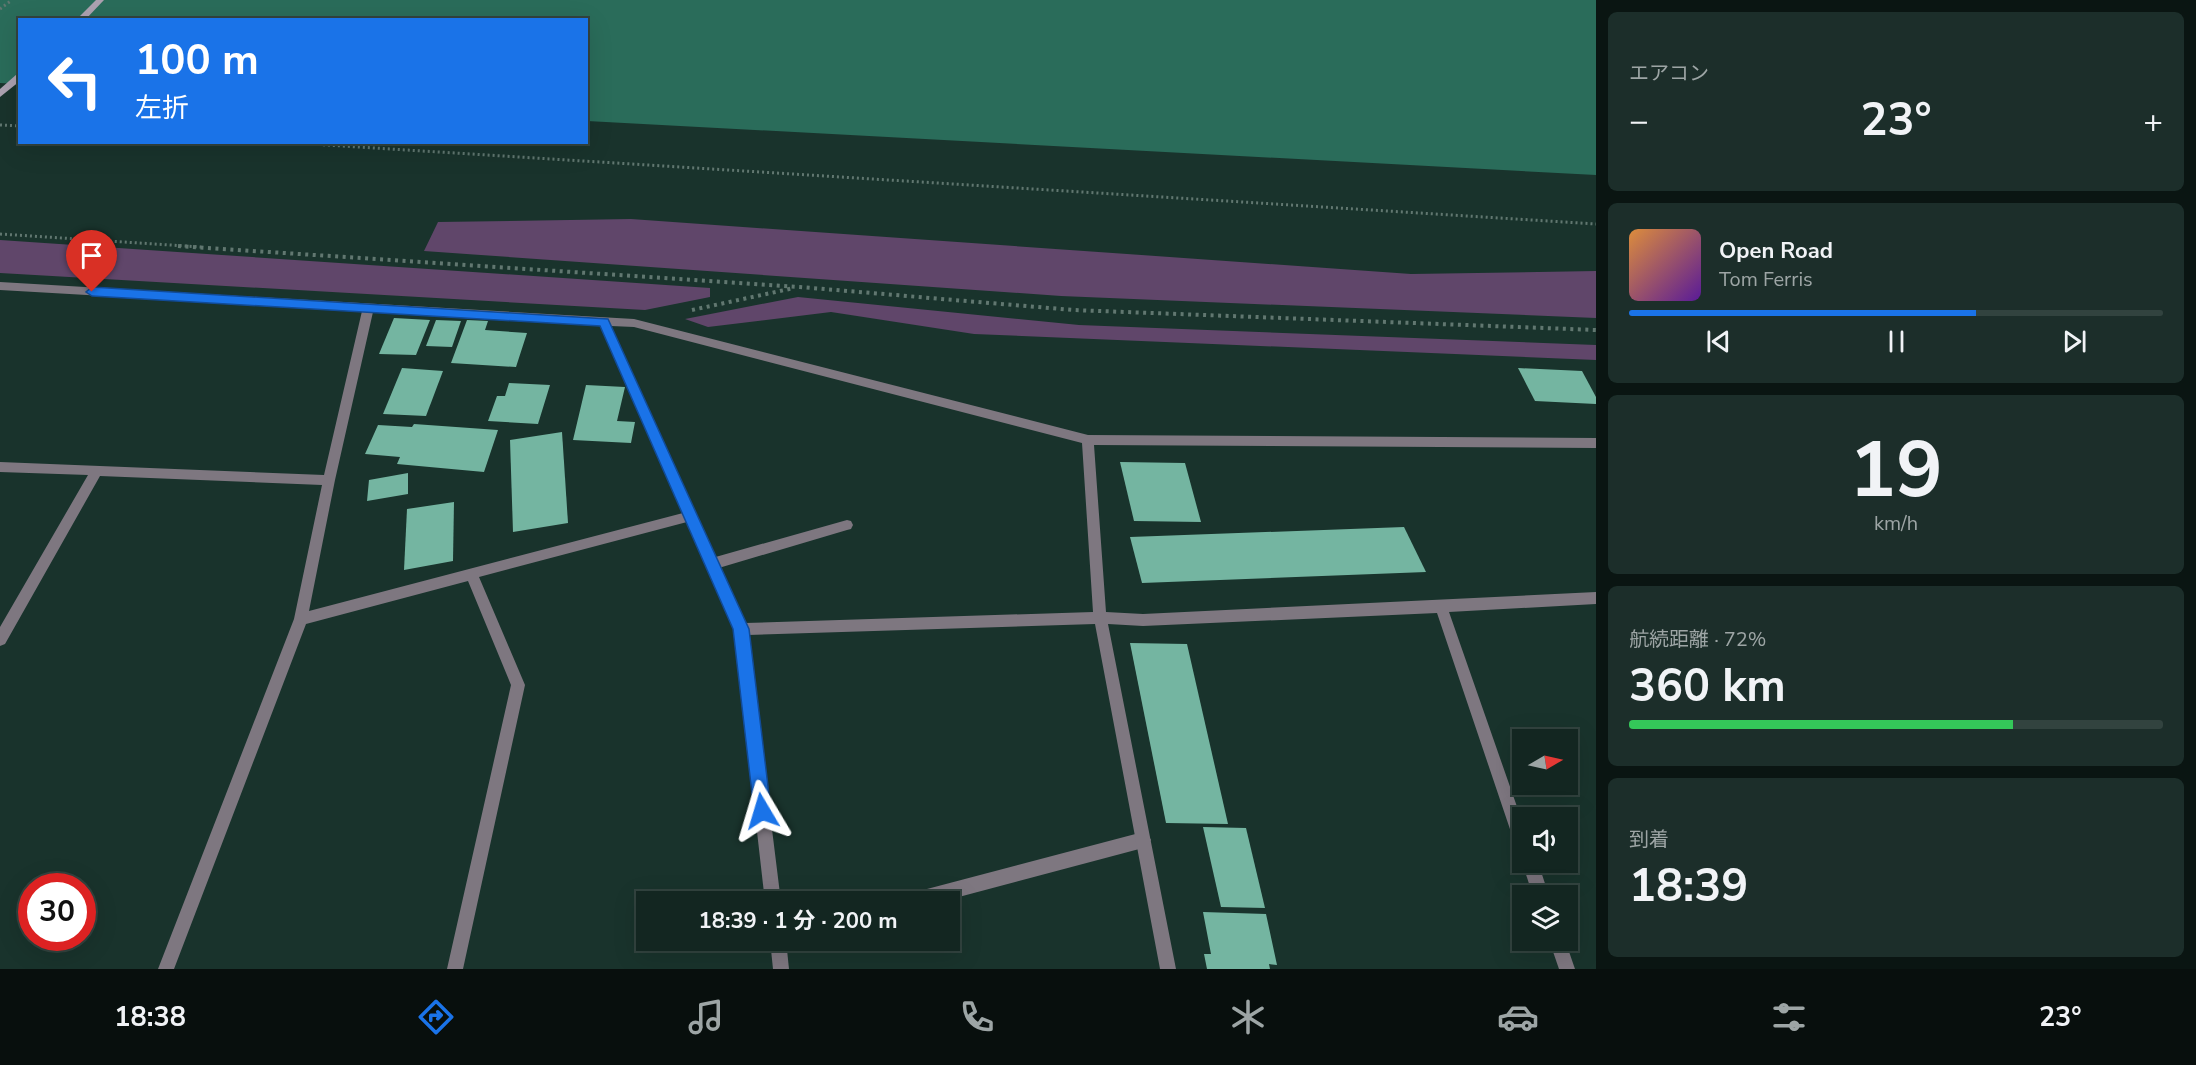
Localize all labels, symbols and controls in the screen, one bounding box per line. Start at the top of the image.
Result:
text: 100 m [135,32,259,89]
icon: left [36,42,114,120]
text: エアコン [1629,60,1709,87]
text: 左折 [135,90,189,127]
text: 23° [1860,90,1932,151]
text: − [1629,99,1649,144]
text: + [2143,99,2163,144]
pin [66,230,117,292]
text: Open Road [1719,236,1833,266]
icon: arrive [75,239,108,272]
text: Tom Ferris [1719,266,1813,293]
icon: previous [1702,325,1735,358]
icon: pause [1880,325,1913,358]
icon: next [2058,325,2091,358]
text: 19 [1849,417,1943,524]
text: km/h [1874,510,1918,537]
text: 航続距離 · 72% [1629,626,1766,653]
text: 360 km [1629,656,1786,717]
north arrow [1512,729,1578,795]
map controls [1512,729,1578,951]
position arrow [730,779,794,843]
button: sound [1512,807,1578,873]
text: 到着 [1629,826,1669,853]
text: 18:39 [1629,856,1748,917]
speed limit sign: 30 [18,873,96,951]
button: layers [1512,885,1578,951]
text: 18:39 · 1 分 · 200 m [699,906,897,936]
icon: directions [415,996,457,1038]
icon: music [685,996,727,1038]
icon: phone [956,996,998,1038]
icon: climate [1227,996,1269,1038]
icon: car [1497,996,1539,1038]
icon: filters [1768,996,1810,1038]
text: 18:38 [114,999,186,1036]
text: 23° [2039,999,2082,1036]

